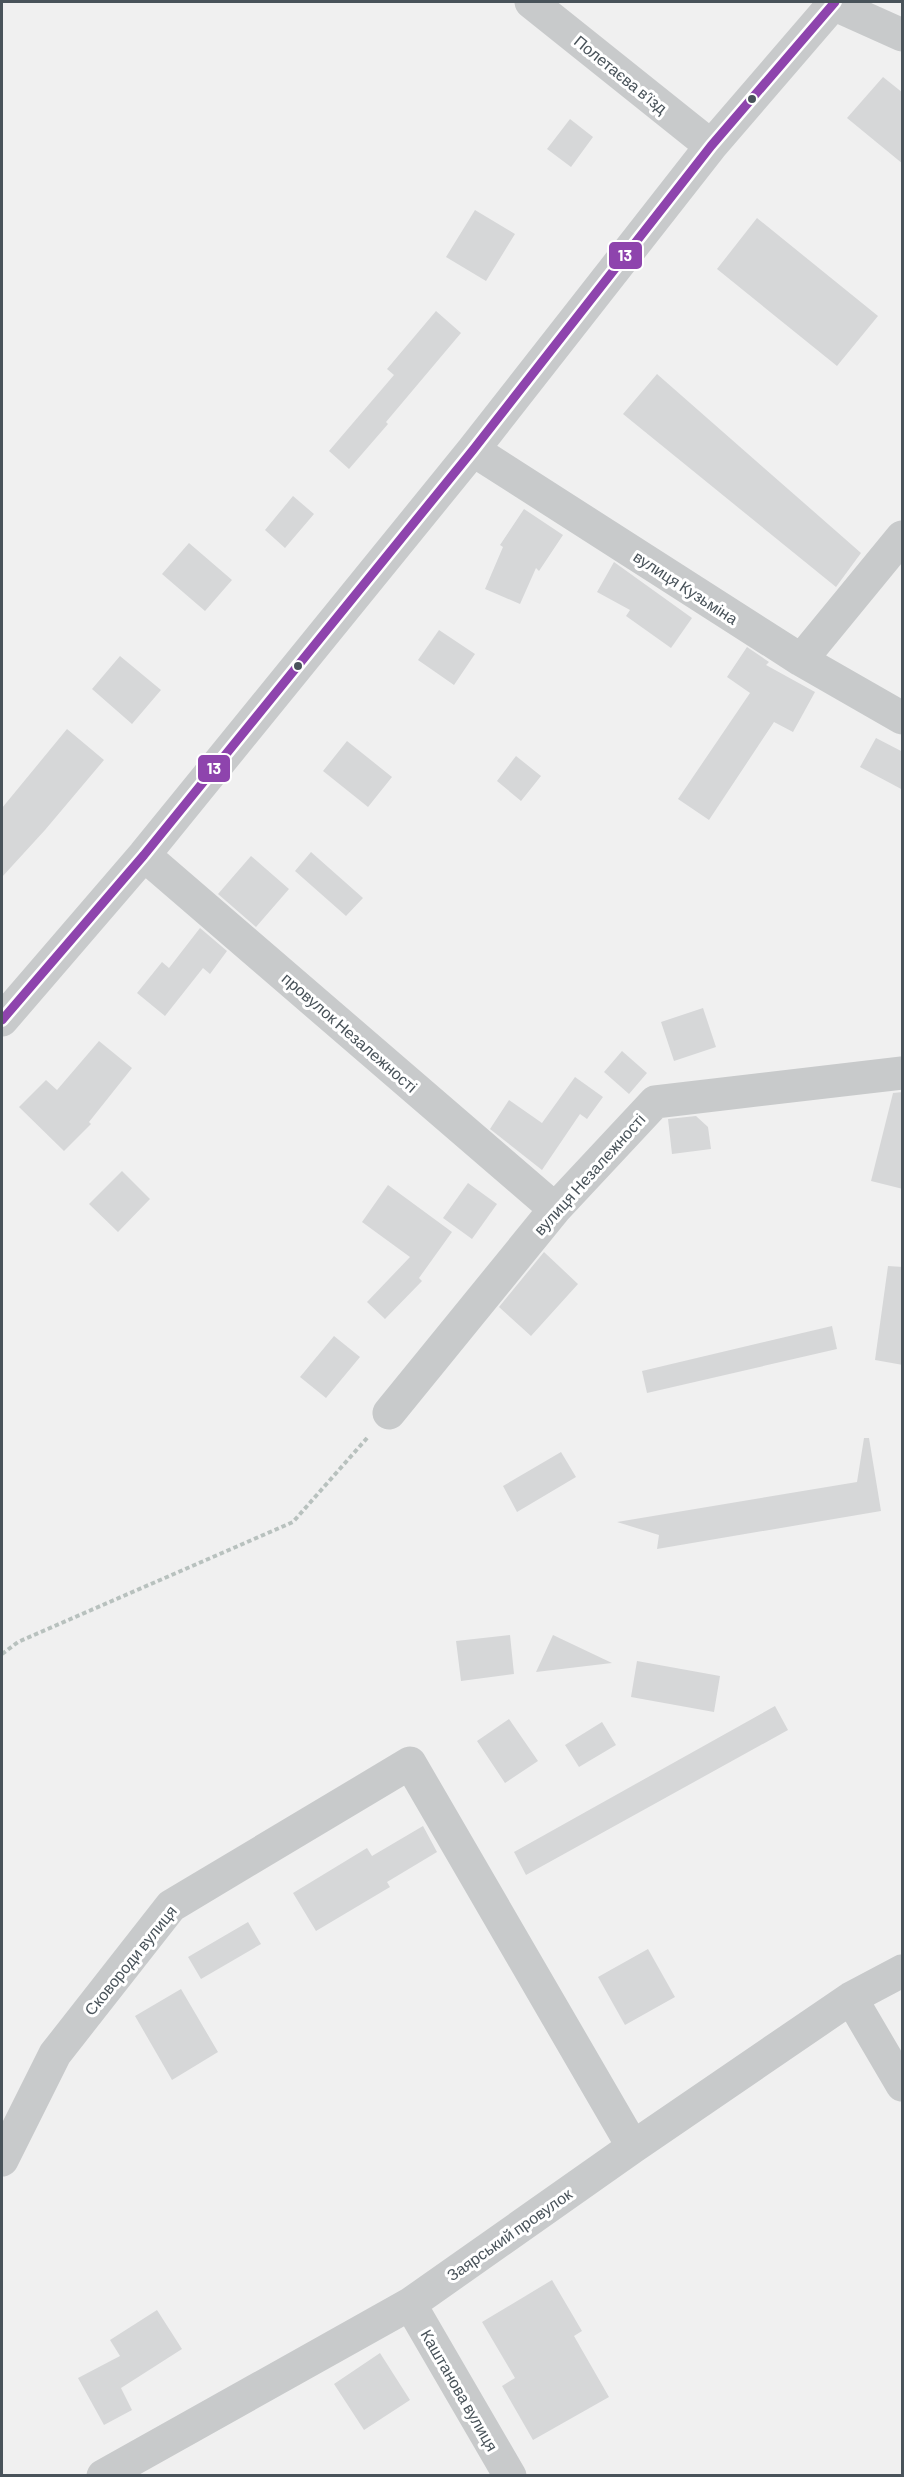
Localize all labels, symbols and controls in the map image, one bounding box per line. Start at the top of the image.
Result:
street label: Полетаєва в’їзд [571,31,672,118]
unlabelled marker [746,93,758,105]
line badge: 13 [608,241,643,270]
text: 13 [618,245,632,264]
street label: вулиця Кузьміна [630,546,742,628]
unlabelled marker [292,660,304,672]
line badge: 13 [197,754,231,783]
text: 13 [207,758,221,777]
street label: провулок Незалежності [279,968,421,1096]
street label: вулиця Незалежності [529,1109,649,1239]
street label: Сковороди вулиця [80,1901,180,2019]
street label: Заярський провулок [443,2183,576,2284]
street label: Каштанова вулиця [417,2326,503,2454]

